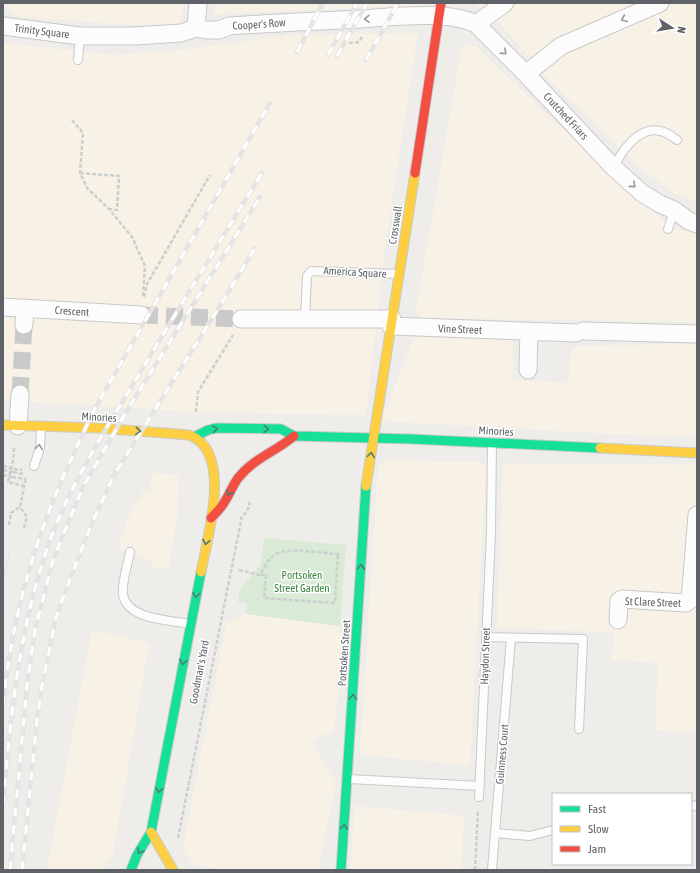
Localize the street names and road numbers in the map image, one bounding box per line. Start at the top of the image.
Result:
street label: Cooper's Row [232,16,286,32]
street label: Trinity Square [14,22,70,40]
street label: Crutched Friars [541,90,591,142]
street label: Crosswall [386,205,404,245]
street label: America Square [323,264,387,280]
street label: Crescent [54,304,90,318]
street label: Vine Street [438,322,482,336]
street label: Minories [81,410,117,424]
street label: Minories [478,424,514,438]
street label: St Clare Street [625,595,681,609]
street label: Portsoken Street [336,619,352,687]
street label: Haydon Street [478,627,492,685]
street label: Goodman's Yard [187,639,211,705]
street label: Guinness Court [493,723,511,785]

